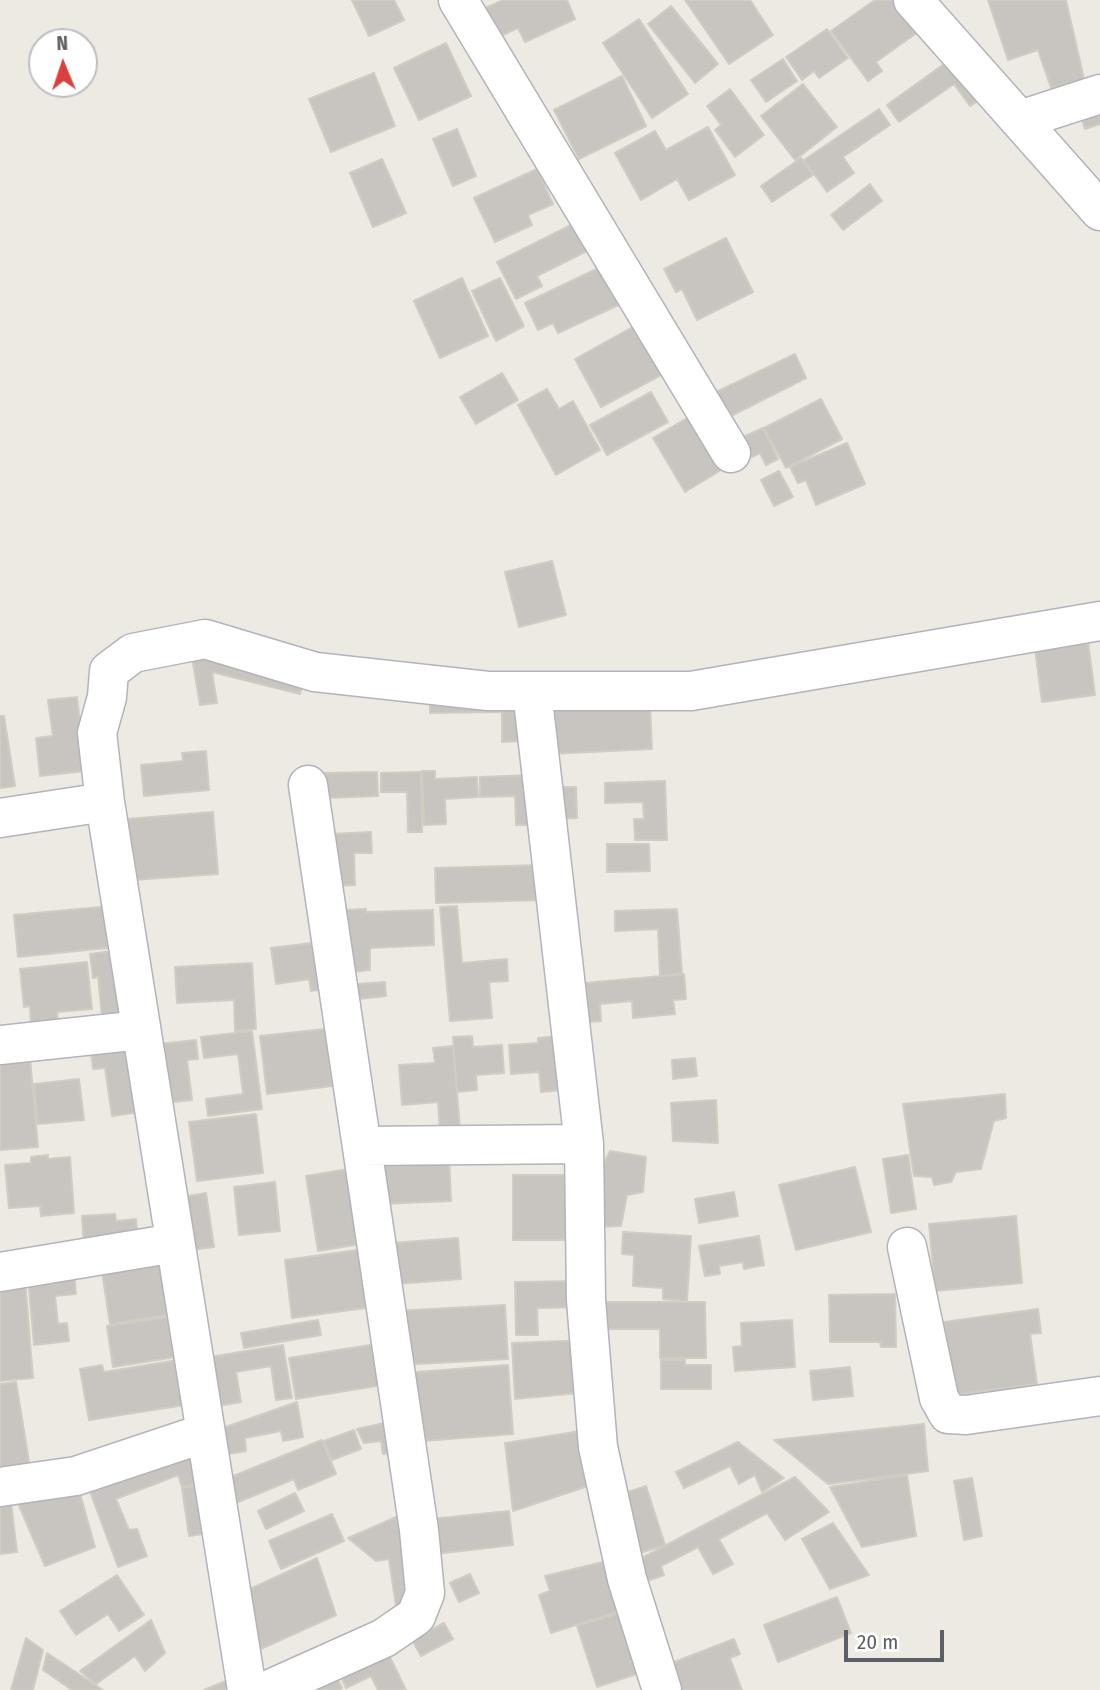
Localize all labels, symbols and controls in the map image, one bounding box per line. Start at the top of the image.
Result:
north arrow [28,28,98,98]
text: N [56,32,68,55]
scale bar [848,1616,948,1660]
text: 20 m [857,1629,898,1655]

